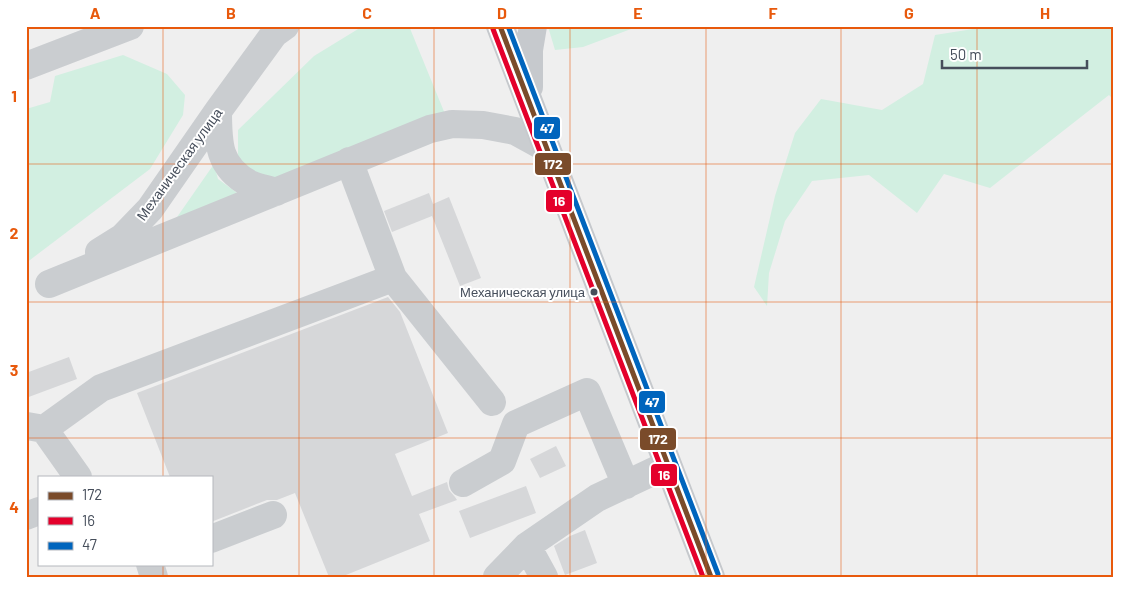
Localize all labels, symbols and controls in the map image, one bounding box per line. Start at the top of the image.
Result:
text: A [90,3,101,22]
text: B [226,3,236,22]
text: C [362,3,372,22]
text: D [497,3,507,22]
text: E [633,3,643,22]
text: F [769,3,778,22]
text: G [904,3,914,22]
text: H [1040,3,1050,22]
scale bar [942,38,1088,70]
text: 50 m [950,45,982,63]
text: 1 [11,86,17,105]
street label: Механическая улица [133,104,226,223]
line badge: 47 [533,116,561,140]
text: 47 [540,119,554,136]
line badge: 172 [534,152,572,176]
text: 172 [543,155,563,172]
line badge: 16 [545,189,573,213]
text: 16 [553,192,566,209]
text: 2 [10,223,19,242]
place label: Механическая улица [460,284,586,300]
marker: Механическая улица [589,287,599,297]
text: 3 [10,360,18,379]
line badge: 47 [638,390,666,414]
text: 47 [645,393,659,410]
line badge: 172 [639,427,677,451]
text: 172 [648,430,668,447]
line badge: 16 [650,463,678,487]
text: 16 [658,466,671,483]
legend [38,476,212,566]
text: 172 [82,485,102,503]
text: 4 [9,497,19,516]
text: 16 [82,511,95,529]
text: 47 [82,535,97,553]

